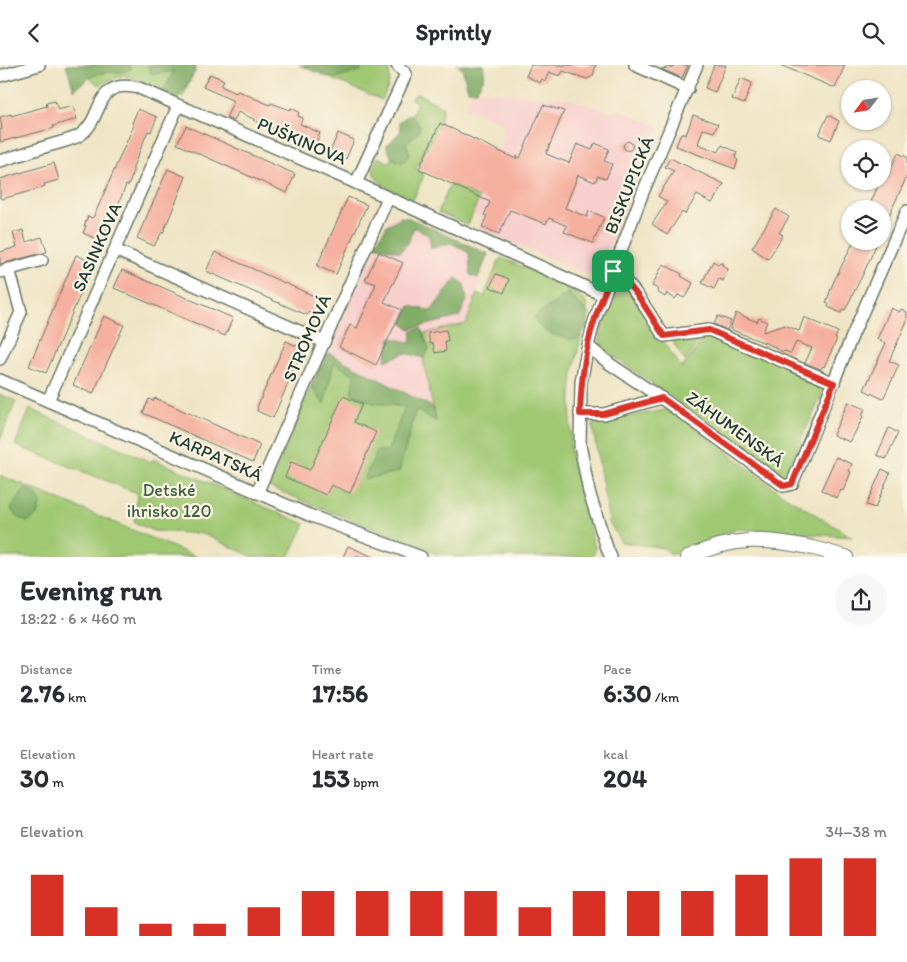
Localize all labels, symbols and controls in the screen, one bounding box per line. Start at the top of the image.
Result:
icon: back [20,19,48,47]
text: Sprintly [416,19,491,46]
icon: search [859,19,887,47]
north arrow [841,80,891,130]
map controls [841,80,891,250]
street label: PUŠKINOVA [254,112,351,170]
street label: BISKUPICKÁ [599,132,659,237]
button: locate [841,140,891,190]
street label: SASINKOVA [68,199,127,295]
button: layers [841,200,891,250]
pin [592,250,634,292]
icon: arrive [599,257,627,285]
street label: STROMOVÁ [278,290,336,385]
street label: ZÁHUMENSKÁ [682,386,789,472]
street label: KARPATSKÁ [166,426,266,486]
park label: Detské ihrisko 120 [126,479,212,522]
text: Evening run [20,573,162,607]
button: share [835,574,887,626]
text: 18:22 · 6 × 460 m [20,609,136,628]
text: Distance [20,661,72,678]
text: Time [312,661,342,678]
text: Pace [603,661,631,678]
text: 2.76 [20,678,65,708]
text: 17:56 [312,678,368,708]
text: 6:30 [603,678,652,708]
text: km [65,689,87,706]
text: /km [652,689,679,706]
text: Elevation [20,746,76,763]
text: Heart rate [312,746,374,763]
text: kcal [603,746,628,763]
text: 30 [20,763,49,793]
text: 153 [312,763,350,793]
text: 204 [603,763,647,793]
text: m [49,774,64,791]
text: bpm [350,774,379,791]
text: Elevation [20,822,84,841]
text: 34–38 m [825,822,887,841]

